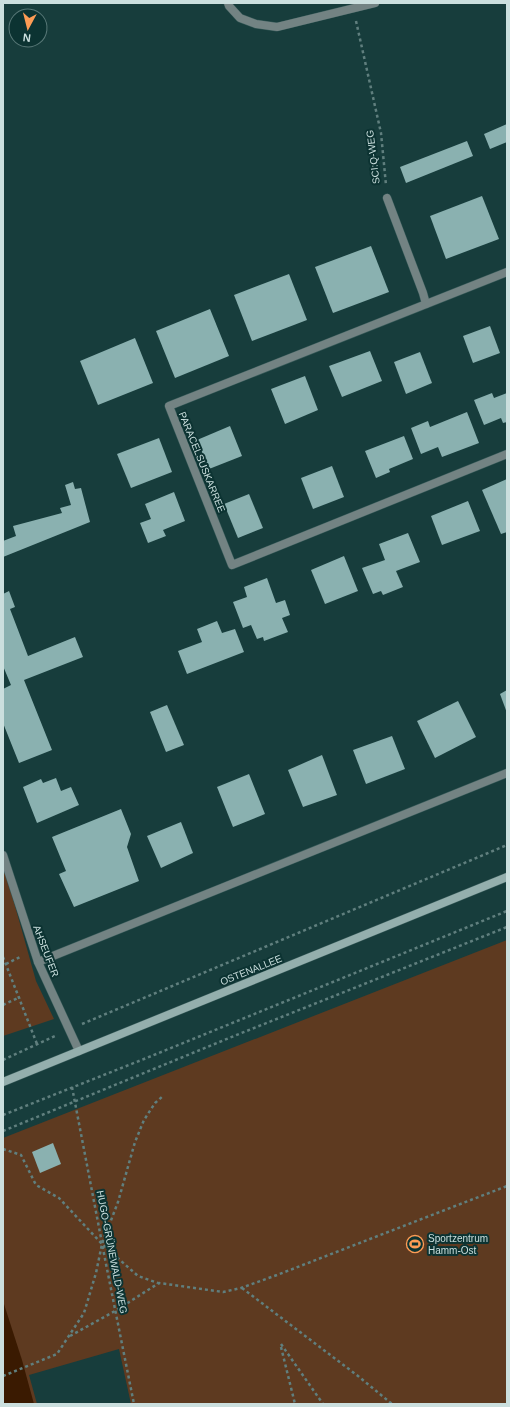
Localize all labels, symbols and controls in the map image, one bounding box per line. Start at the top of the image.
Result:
north arrow [8,8,48,48]
text: N [22,31,31,44]
street label: SCI:Q-WEG [364,129,382,185]
street label: PARACELSUSKARREE [177,410,227,514]
street label: AHSEUFER [31,924,61,978]
street label: OSTENALLEE [219,952,284,987]
street label: HUGO-GRÜNEWALD-WEG [95,1190,129,1315]
place label: Sportzentrum Hamm-Ost [428,1233,488,1256]
sports icon: Sportzentrum Hamm-Ost [405,1234,425,1254]

